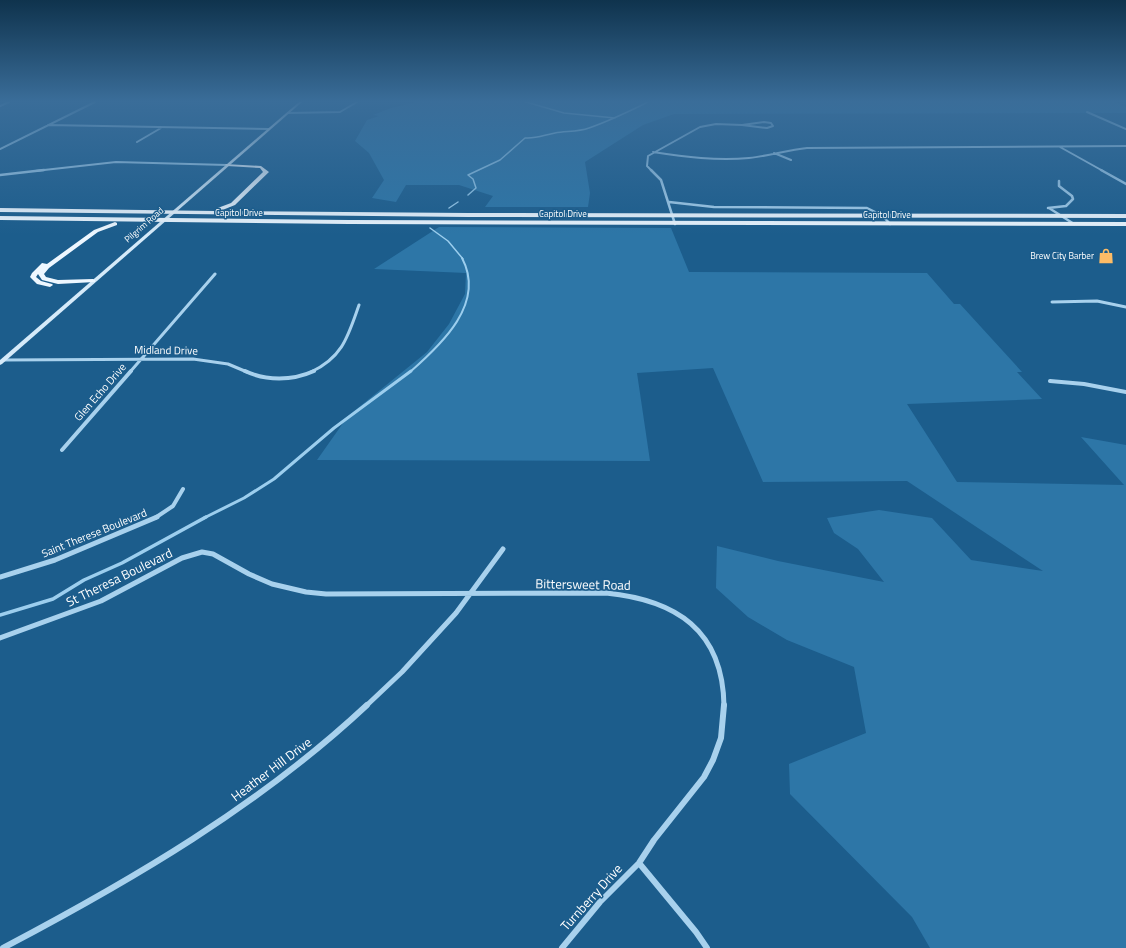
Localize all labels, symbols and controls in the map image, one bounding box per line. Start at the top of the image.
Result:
street label: Pilgrim Road [121,204,166,245]
street label: Capitol Drive [215,206,263,219]
street label: Capitol Drive [539,207,587,220]
street label: Capitol Drive [863,208,911,221]
shop icon: Brew City Barber [1097,247,1115,265]
place label: Brew City Barber [1030,249,1094,262]
street label: Midland Drive [134,341,198,359]
street label: Glen Echo Drive [70,359,130,424]
street label: Saint Therese Boulevard [39,504,149,561]
street label: St Theresa Boulevard [62,543,176,611]
street label: Bittersweet Road [535,573,631,595]
street label: Heather Hill Drive [227,732,315,806]
street label: Turnberry Drive [555,859,627,935]

